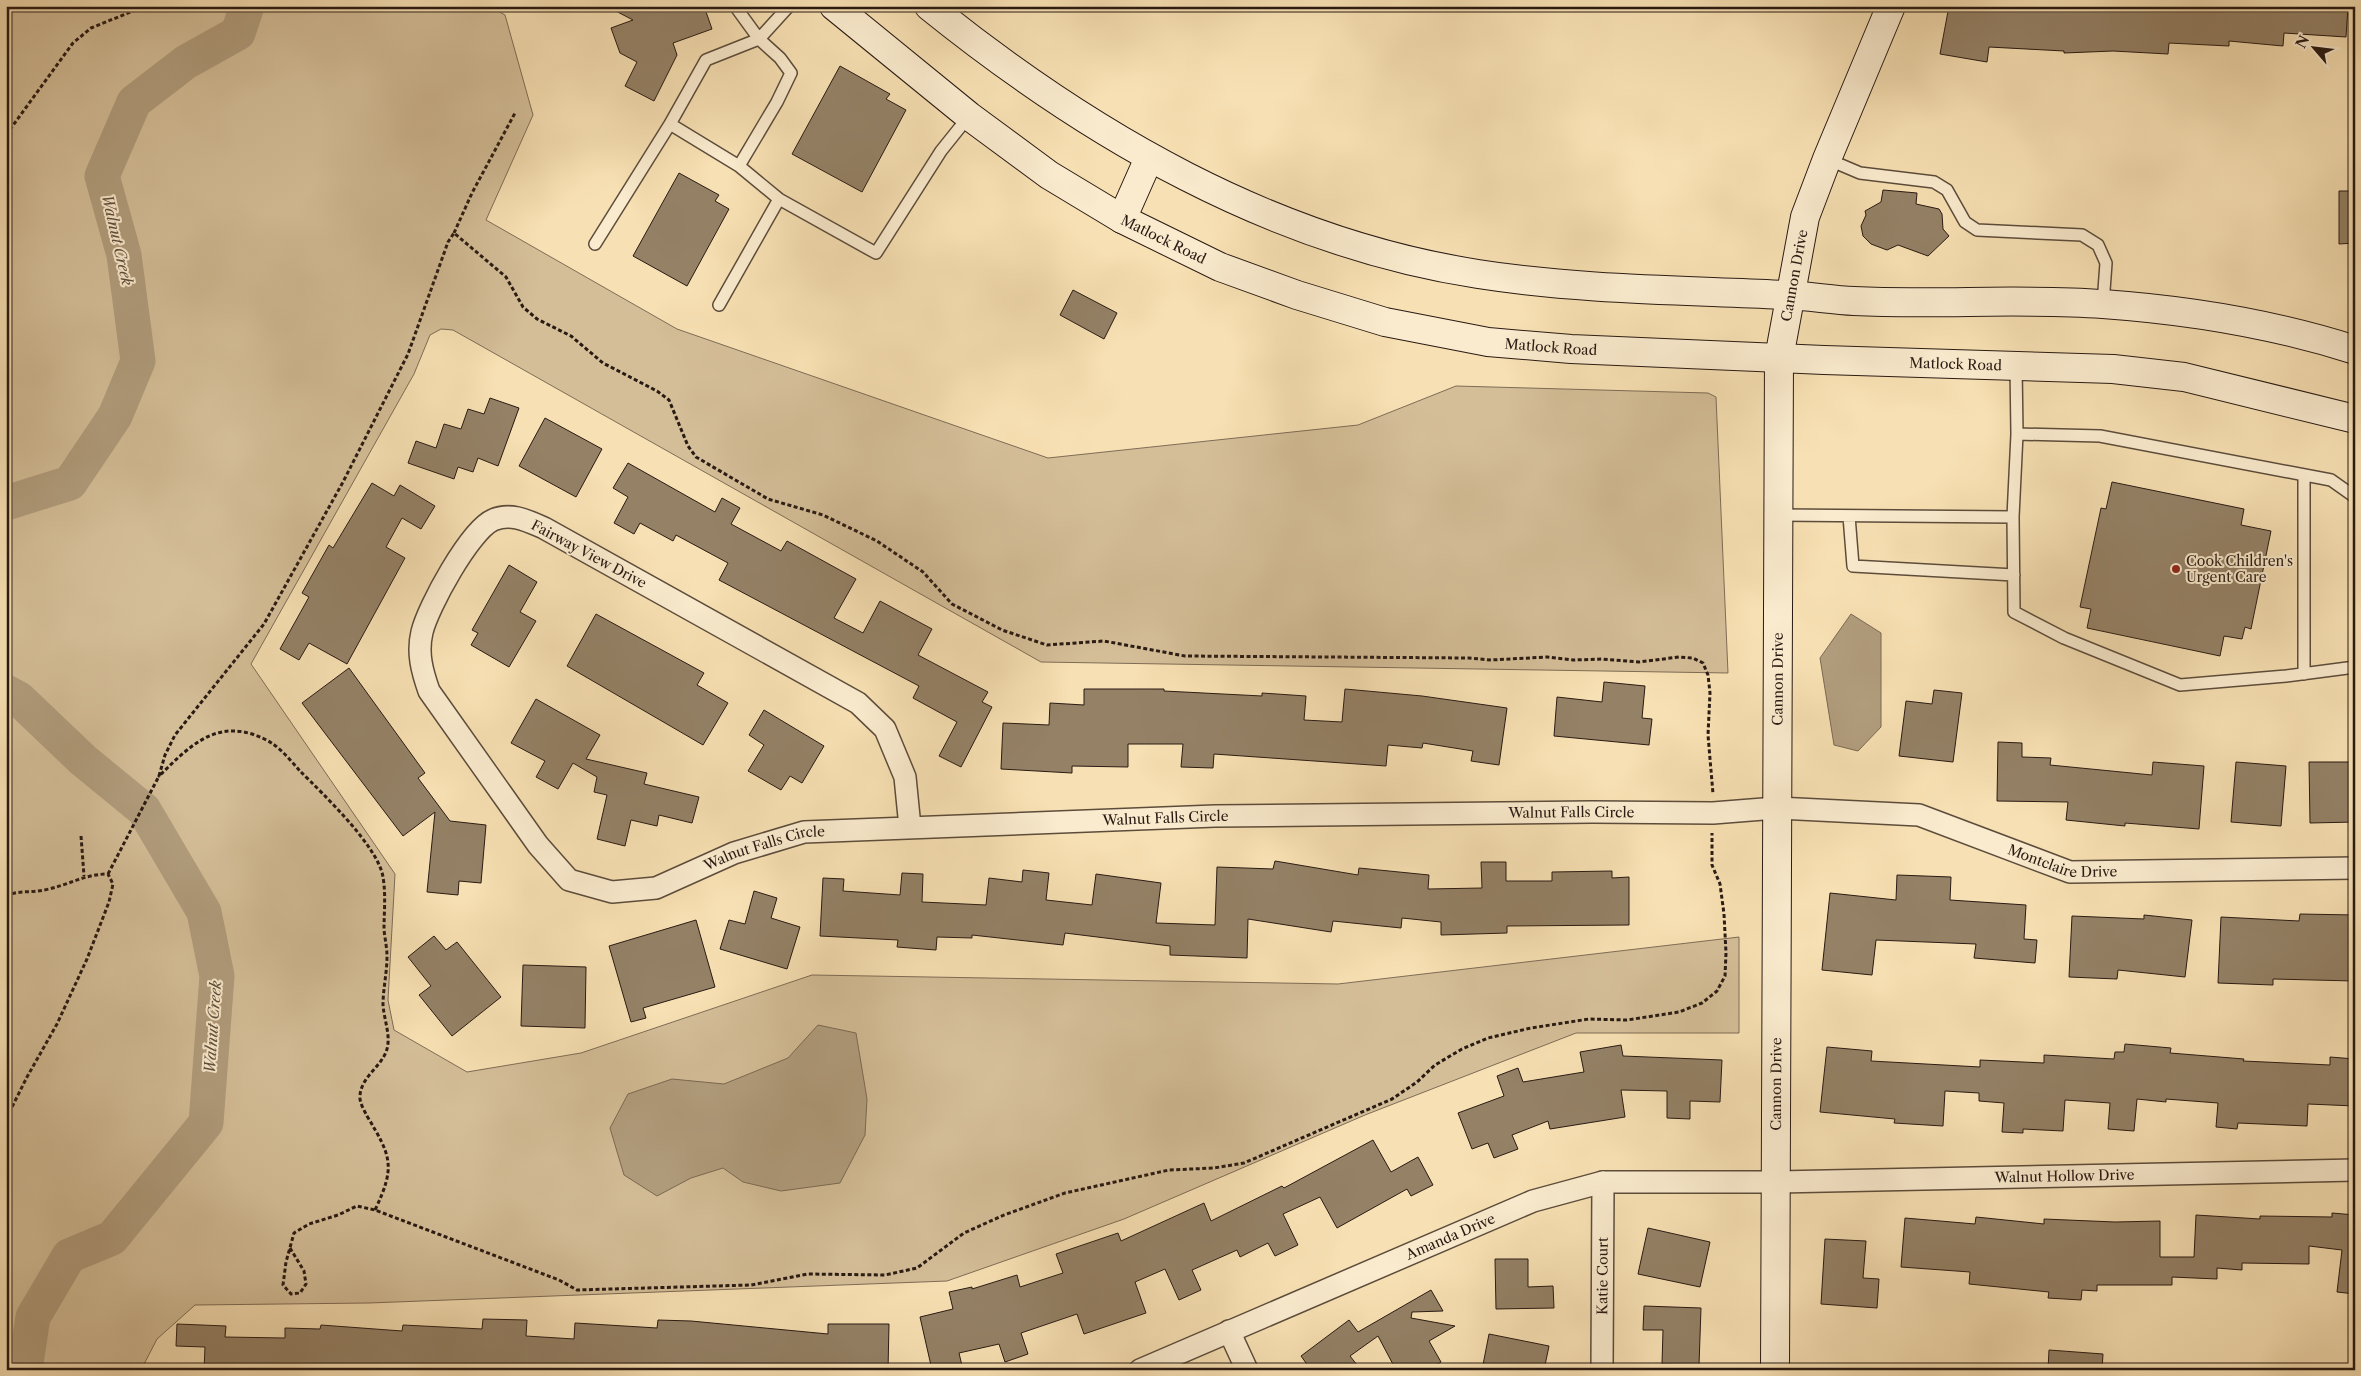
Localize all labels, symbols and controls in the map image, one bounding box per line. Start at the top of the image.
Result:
north arrow [2288,22,2338,72]
text: N [2292,32,2313,51]
water label: Walnut Creek [98,192,137,288]
street label: Matlock Road [1118,211,1210,268]
street label: Cannon Drive [1777,228,1812,323]
street label: Matlock Road [1504,334,1598,359]
street label: Matlock Road [1909,354,2003,375]
street label: Fairway View Drive [528,516,650,592]
place label: Cook Children's Urgent Care [2186,552,2293,586]
marker: Cook Children's Urgent Care [2170,563,2182,575]
street label: Cannon Drive [1769,632,1787,726]
street label: Walnut Falls Circle [1507,803,1635,822]
street label: Walnut Falls Circle [1101,807,1229,829]
street label: Walnut Falls Circle [700,822,825,875]
street label: Montclaire Drive [2005,840,2117,881]
water label: Walnut Creek [200,980,225,1074]
street label: Cannon Drive [1767,1037,1785,1131]
street label: Walnut Hollow Drive [1994,1166,2135,1186]
street label: Amanda Drive [1402,1209,1498,1264]
street label: Katie Court [1593,1237,1612,1315]

